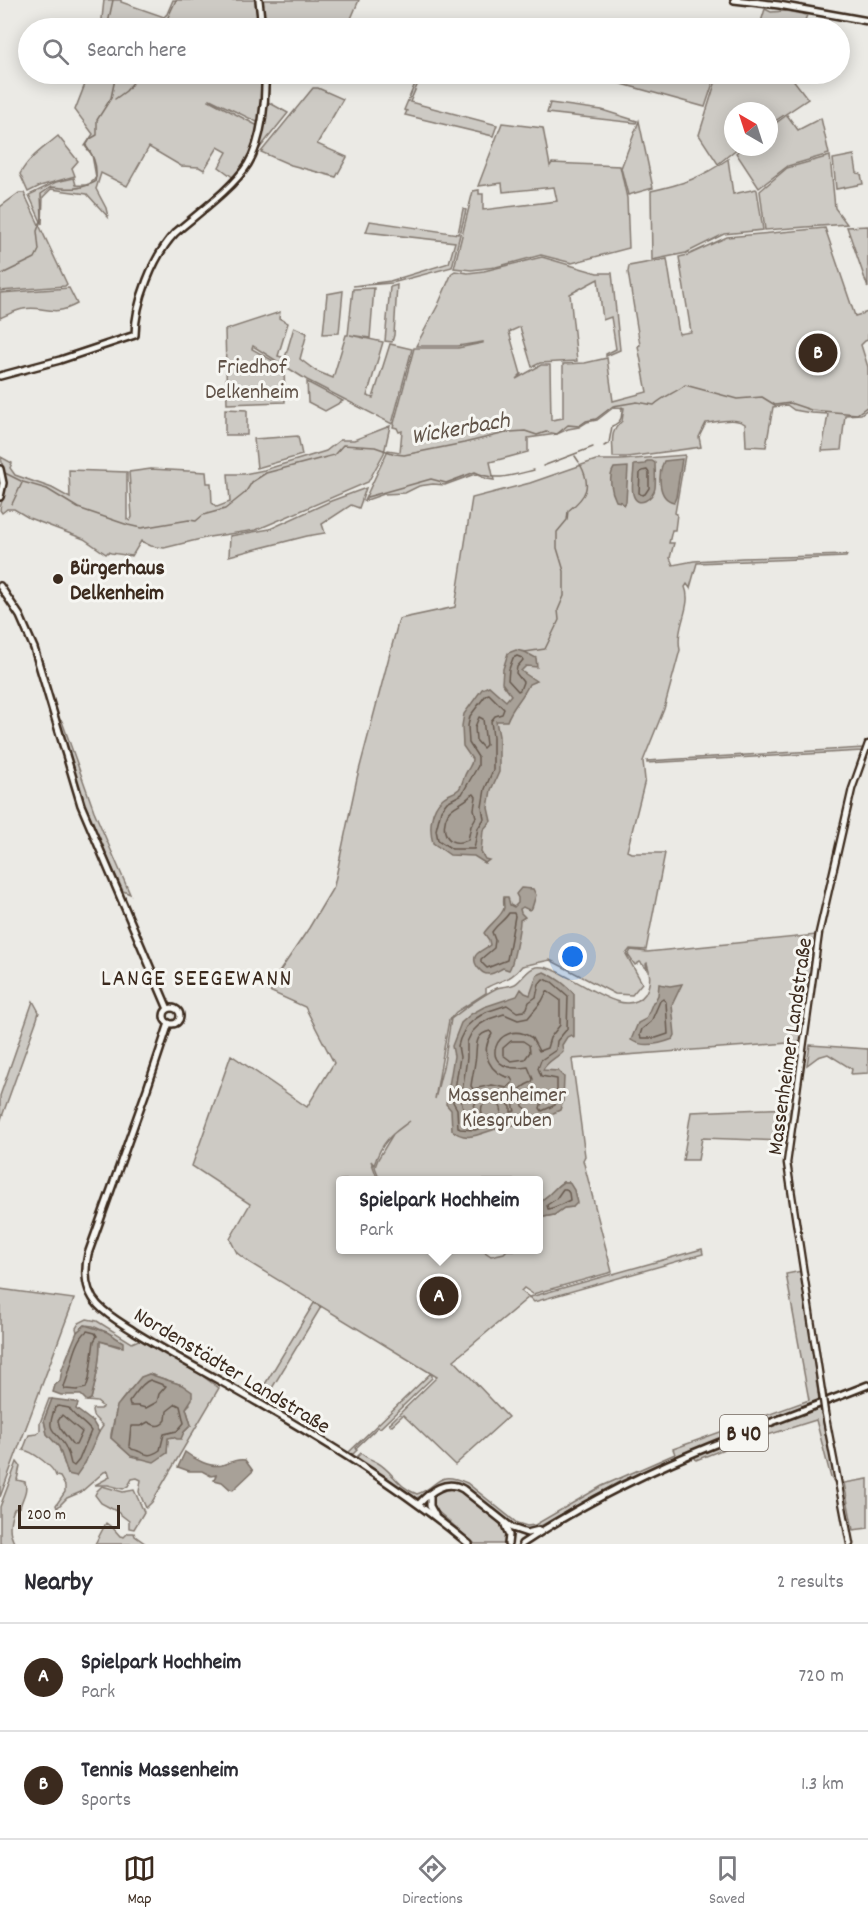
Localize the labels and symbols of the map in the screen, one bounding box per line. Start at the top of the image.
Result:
north arrow [724,102,778,156]
pin: B [798,330,838,376]
park label: Friedhof Delkenheim [205,353,299,409]
water label: Wickerbach [409,404,513,455]
place label: Bürgerhaus Delkenheim [70,554,165,610]
marker: Bürgerhaus Delkenheim [51,572,65,586]
street label: Massenheimer Landstraße [761,936,822,1157]
your location [558,942,587,971]
district label: LANGE SEEGEWANN [101,963,293,997]
park label: Massenheimer Kiesgruben [448,1081,567,1137]
pin: A [420,1274,458,1318]
street label: Nordenstädter Landstraße [127,1301,335,1443]
road number: B 40 [720,1415,768,1451]
scale bar [18,1502,120,1530]

